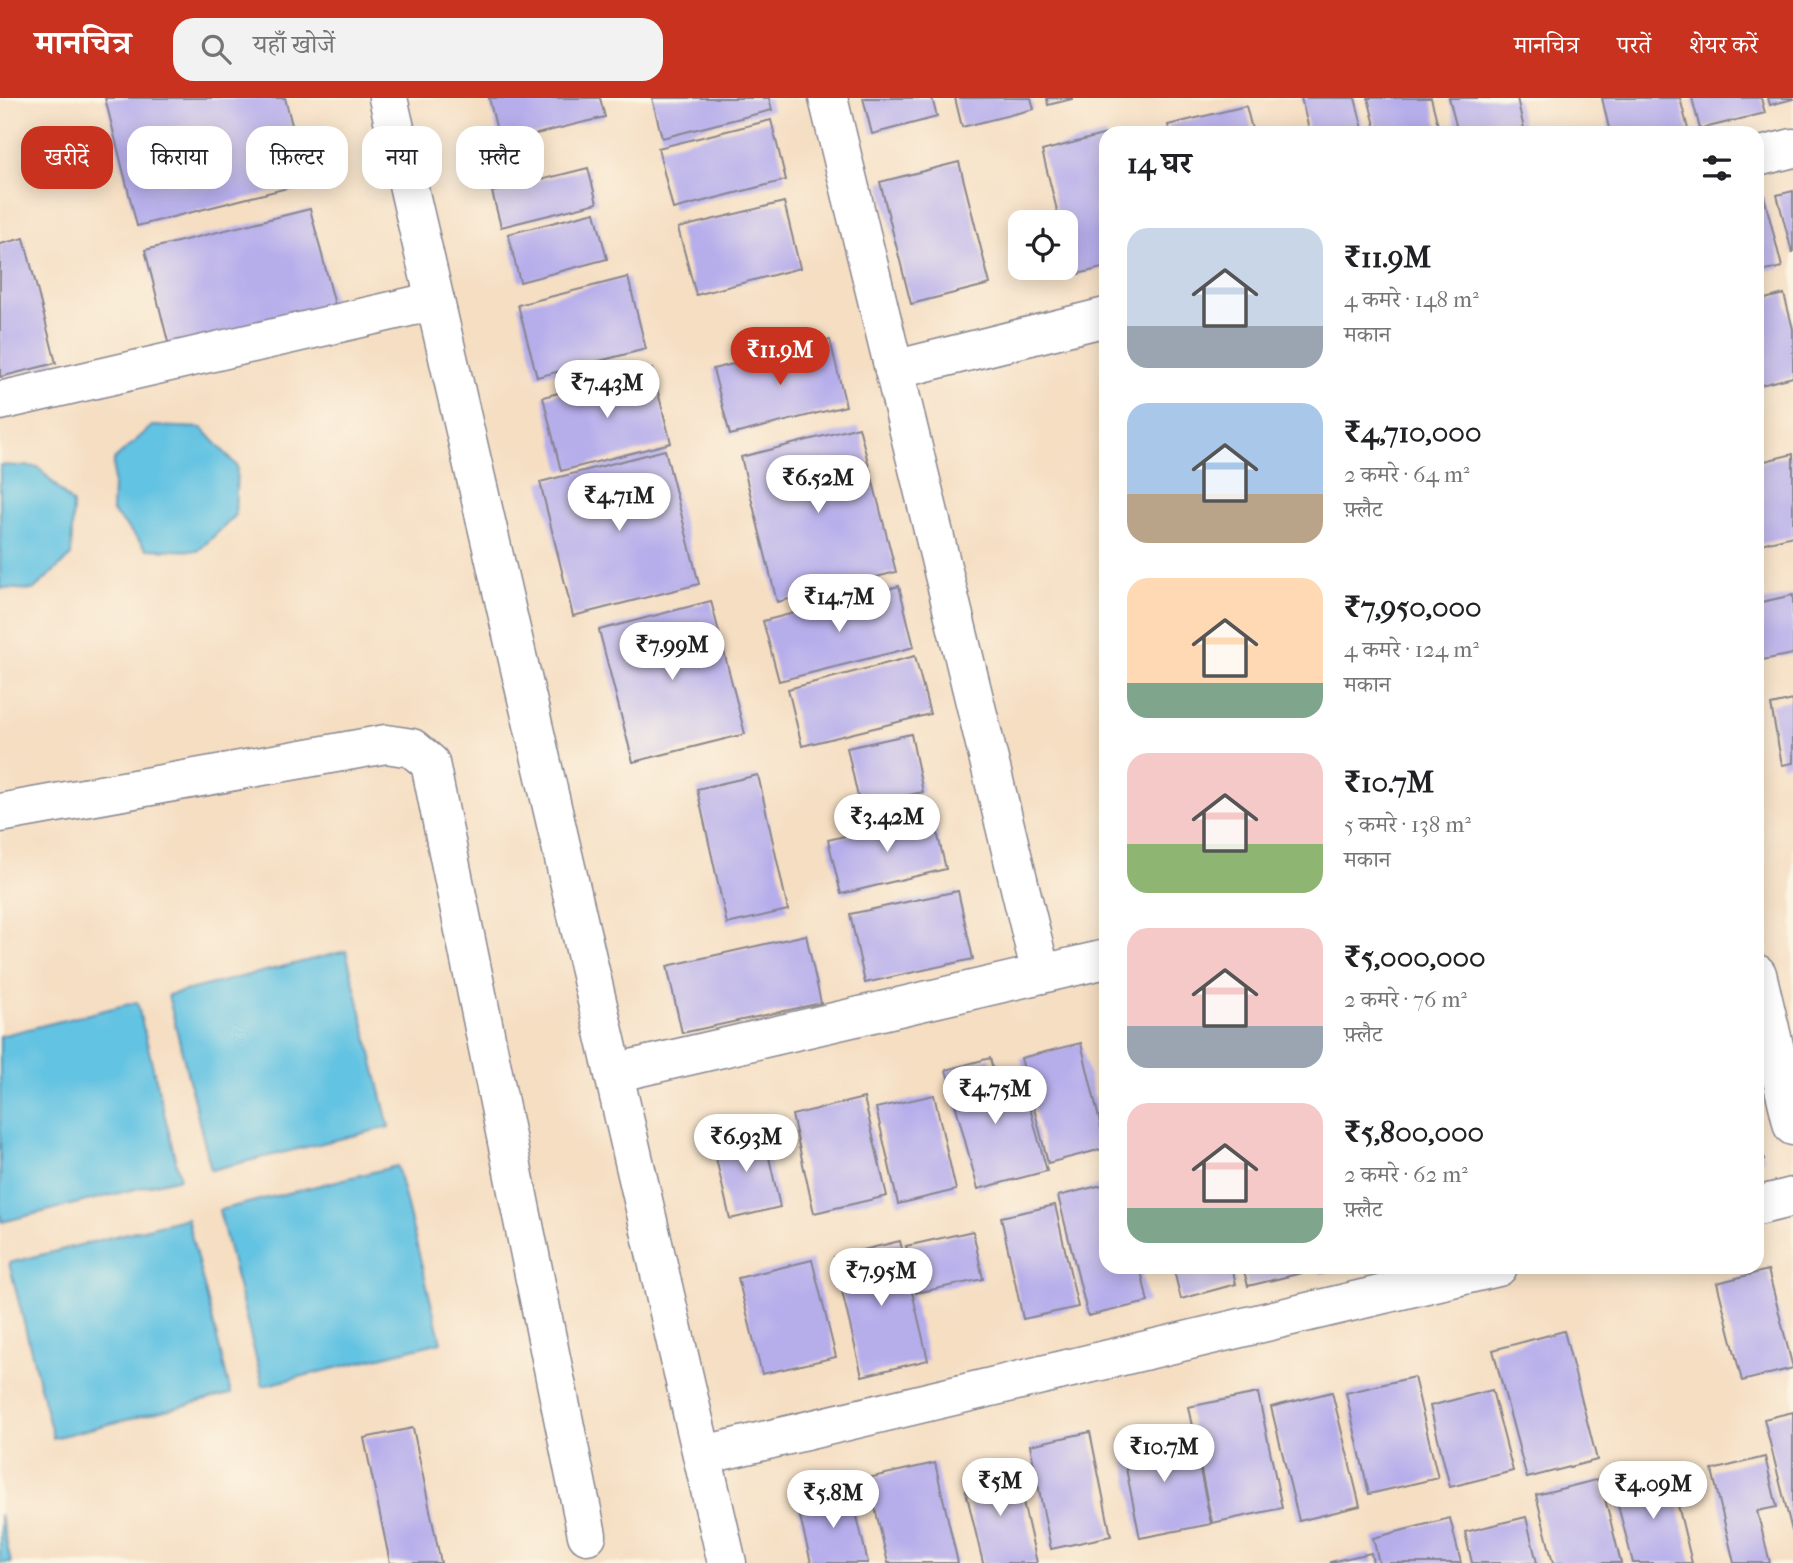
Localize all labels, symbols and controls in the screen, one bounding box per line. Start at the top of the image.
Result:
search box [173,18,663,81]
text: मानचित्र [35,24,131,63]
text: यहाँ खोजें [253,29,335,60]
icon: search [197,30,235,68]
text: मानचित्र [1514,31,1579,59]
text: परतें [1617,31,1651,59]
text: शेयर करें [1689,31,1758,59]
chip: खरीदें [21,126,113,189]
chip: किराया [127,126,232,189]
chip: फ़िल्टर [246,126,348,189]
chip: नया [362,126,442,189]
chip: फ़्लैट [456,126,544,189]
text: 14 घर [1127,146,1192,181]
icon: filters [1698,149,1736,187]
map controls [1008,210,1078,280]
button: locate [1008,210,1078,280]
text: ₹11.9M [1344,240,1431,275]
icon: home [1183,256,1267,340]
text: 4 कमरे · 148 m² [1344,286,1479,313]
text: मकान [1344,321,1391,348]
pin: ₹11.9M [723,328,837,387]
text: ₹11.9M [747,336,813,363]
pin: ₹7.43M [550,360,664,420]
text: ₹7.43M [571,369,643,396]
text: ₹4,710,000 [1344,415,1481,450]
icon: home [1183,431,1267,515]
pin: ₹6.52M [761,456,875,515]
text: 2 कमरे · 64 m² [1344,461,1470,488]
text: ₹6.52M [782,464,854,491]
pin: ₹4.71M [562,474,676,533]
text: ₹4.71M [584,482,654,509]
text: फ़्लैट [1344,496,1382,523]
pin: ₹14.7M [782,574,896,634]
text: ₹14.7M [804,583,874,610]
text: ₹7,950,000 [1344,590,1482,625]
icon: home [1183,606,1267,690]
pin: ₹7.99M [615,622,729,682]
text: ₹7.99M [636,631,709,658]
text: 4 कमरे · 124 m² [1344,636,1479,663]
text: मकान [1344,671,1391,698]
text: ₹10.7M [1344,765,1434,800]
icon: home [1183,781,1267,865]
pin: ₹3.42M [830,794,944,854]
text: ₹3.42M [850,803,924,830]
text: 5 कमरे · 138 m² [1344,811,1471,838]
text: मकान [1344,846,1391,873]
text: ₹5,000,000 [1344,940,1486,975]
icon: home [1183,956,1267,1040]
text: 2 कमरे · 76 m² [1344,986,1467,1013]
text: फ़्लैट [1344,1021,1382,1048]
pin: ₹4.75M [938,1066,1052,1126]
text: ₹4.75M [959,1075,1031,1102]
pin: ₹6.93M [689,1114,803,1174]
text: ₹5,800,000 [1344,1115,1484,1150]
text: ₹6.93M [710,1123,782,1150]
icon: home [1183,1131,1267,1215]
text: 2 कमरे · 62 m² [1344,1161,1468,1188]
text: फ़्लैट [1344,1196,1382,1223]
pin: ₹7.95M [824,1248,938,1308]
text: ₹7.95M [846,1257,916,1284]
pin: ₹10.7M [1107,1424,1221,1484]
text: ₹10.7M [1129,1433,1199,1460]
pin: ₹5M [966,1458,1034,1518]
pin: ₹4.09M [1596,1462,1710,1521]
text: ₹5M [978,1467,1022,1494]
pin: ₹5.8M [784,1470,882,1530]
text: ₹4.09M [1614,1470,1692,1497]
text: ₹5.8M [803,1479,863,1506]

